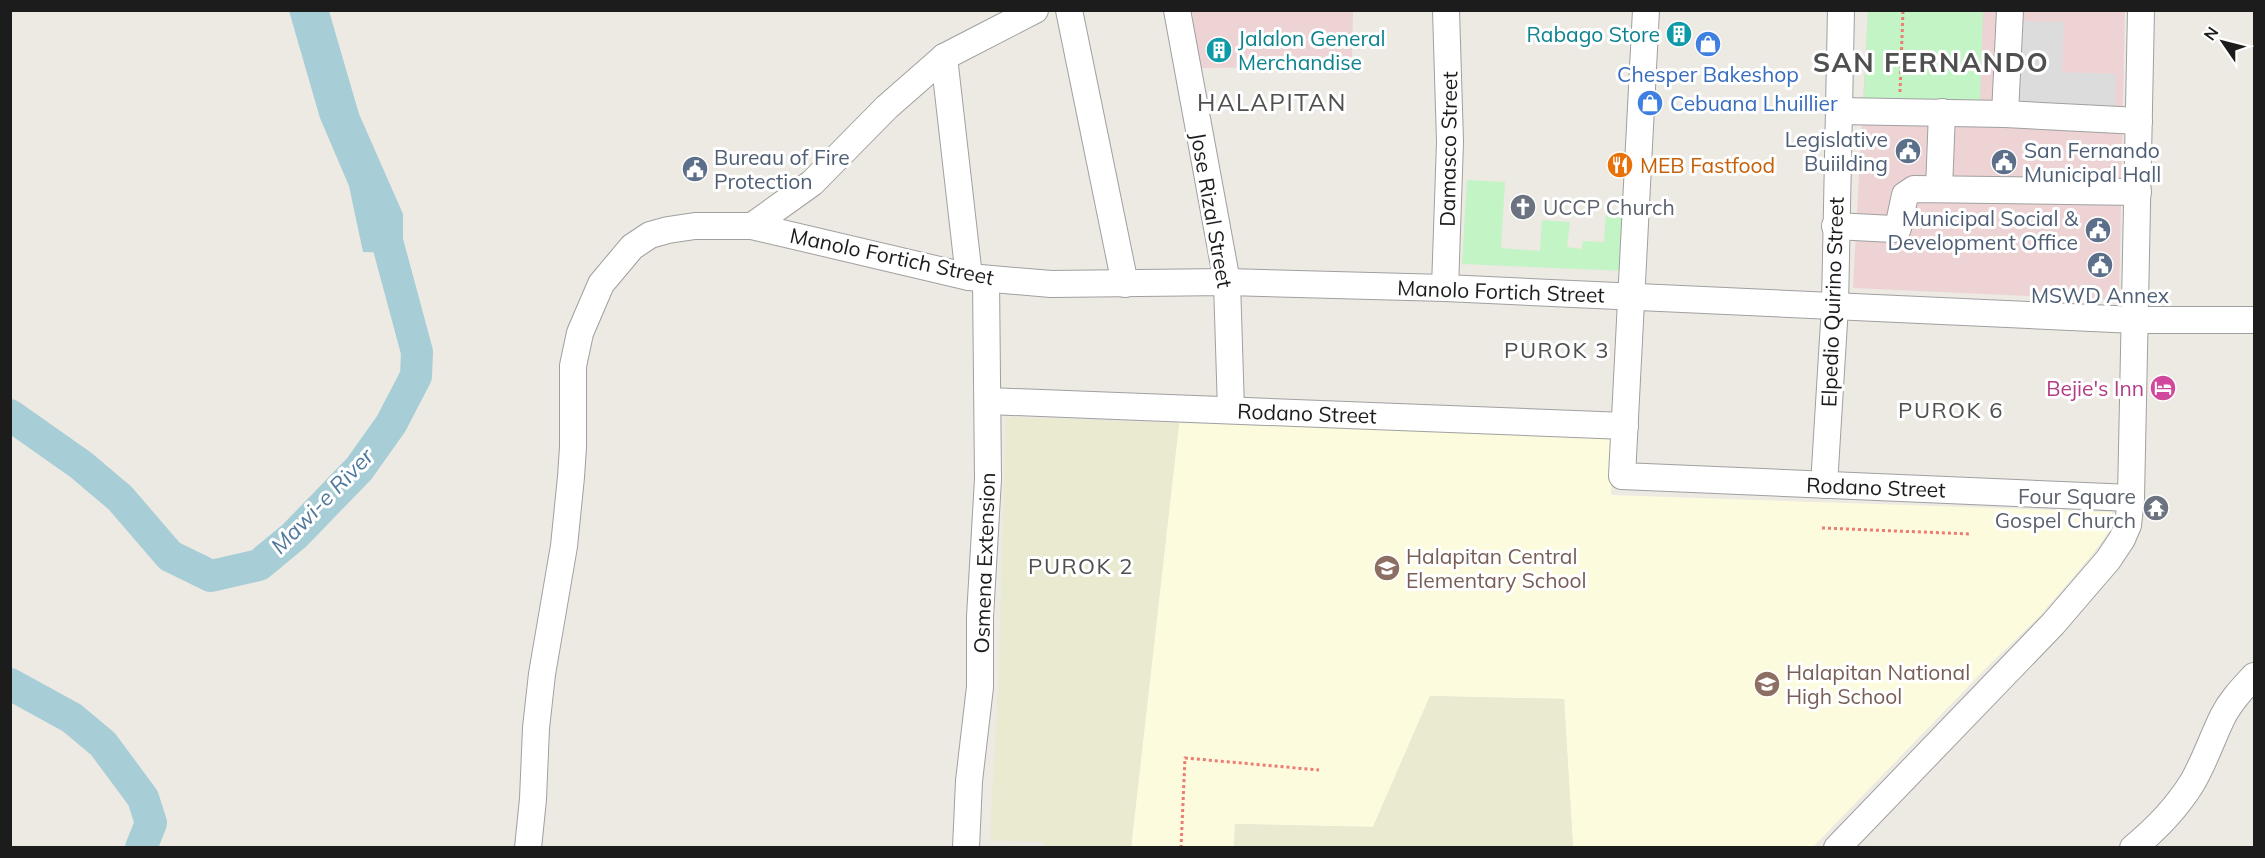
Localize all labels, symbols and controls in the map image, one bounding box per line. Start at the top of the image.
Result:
north arrow [2193,12,2253,72]
building icon: Rabago Store [1664,19,1694,49]
place label: Rabago Store [1526,21,1660,47]
text: N [2199,23,2222,44]
place label: Jalalon General Merchandise [1238,25,1386,75]
shop icon: Chesper Bakeshop [1693,29,1723,59]
building icon: Jalalon General Merchandise [1204,35,1234,65]
district label: SAN FERNANDO [1813,45,2049,79]
place label: Chesper Bakeshop [1617,61,1799,87]
street label: Damasco Street [1434,71,1462,227]
district label: HALAPITAN [1197,87,1347,117]
shop icon: Cebuana Lhuillier [1635,88,1665,118]
place label: Cebuana Lhuillier [1670,90,1838,116]
place label: Legislative Buiilding [1785,126,1888,176]
street label: Jose Rizal Street [1186,130,1238,290]
public building icon: Legislative Buiilding [1893,136,1923,166]
place label: San Fernando Municipal Hall [2024,137,2161,187]
place label: Bureau of Fire Protection [714,144,850,194]
public building icon: San Fernando Municipal Hall [1989,147,2019,177]
restaurant icon: MEB Fastfood [1605,150,1635,180]
place label: MEB Fastfood [1640,152,1775,178]
public building icon: Bureau of Fire Protection [680,154,710,184]
church icon: UCCP Church [1508,192,1538,222]
place label: UCCP Church [1543,194,1675,220]
street label: Elpedio Quirino Street [1815,196,1849,408]
place label: Municipal Social & Development Office [1887,205,2079,255]
public building icon: Municipal Social & Development Office [2083,215,2113,245]
street label: Manolo Fortich Street [788,222,996,290]
public building icon: MSWD Annex [2085,250,2115,280]
street label: Manolo Fortich Street [1397,274,1605,308]
place label: MSWD Annex [2031,282,2169,308]
district label: PUROK 3 [1504,336,1610,364]
hotel icon: Bejie's Inn [2148,373,2178,403]
place label: Bejie's Inn [2046,375,2144,401]
district label: PUROK 6 [1898,396,2004,424]
street label: Rodano Street [1237,398,1377,428]
water label: Mawi-e River [265,442,380,560]
street label: Osmena Extension [968,472,1000,654]
street label: Rodano Street [1806,472,1946,502]
place label: Four Square Gospel Church [1995,483,2136,533]
temple icon: Four Square Gospel Church [2141,493,2171,523]
place label: Halapitan Central Elementary School [1406,543,1587,593]
district label: PUROK 2 [1028,552,1134,580]
school or university icon: Halapitan Central Elementary School [1372,553,1402,583]
place label: Halapitan National High School [1786,659,1970,709]
school or university icon: Halapitan National High School [1752,669,1782,699]

